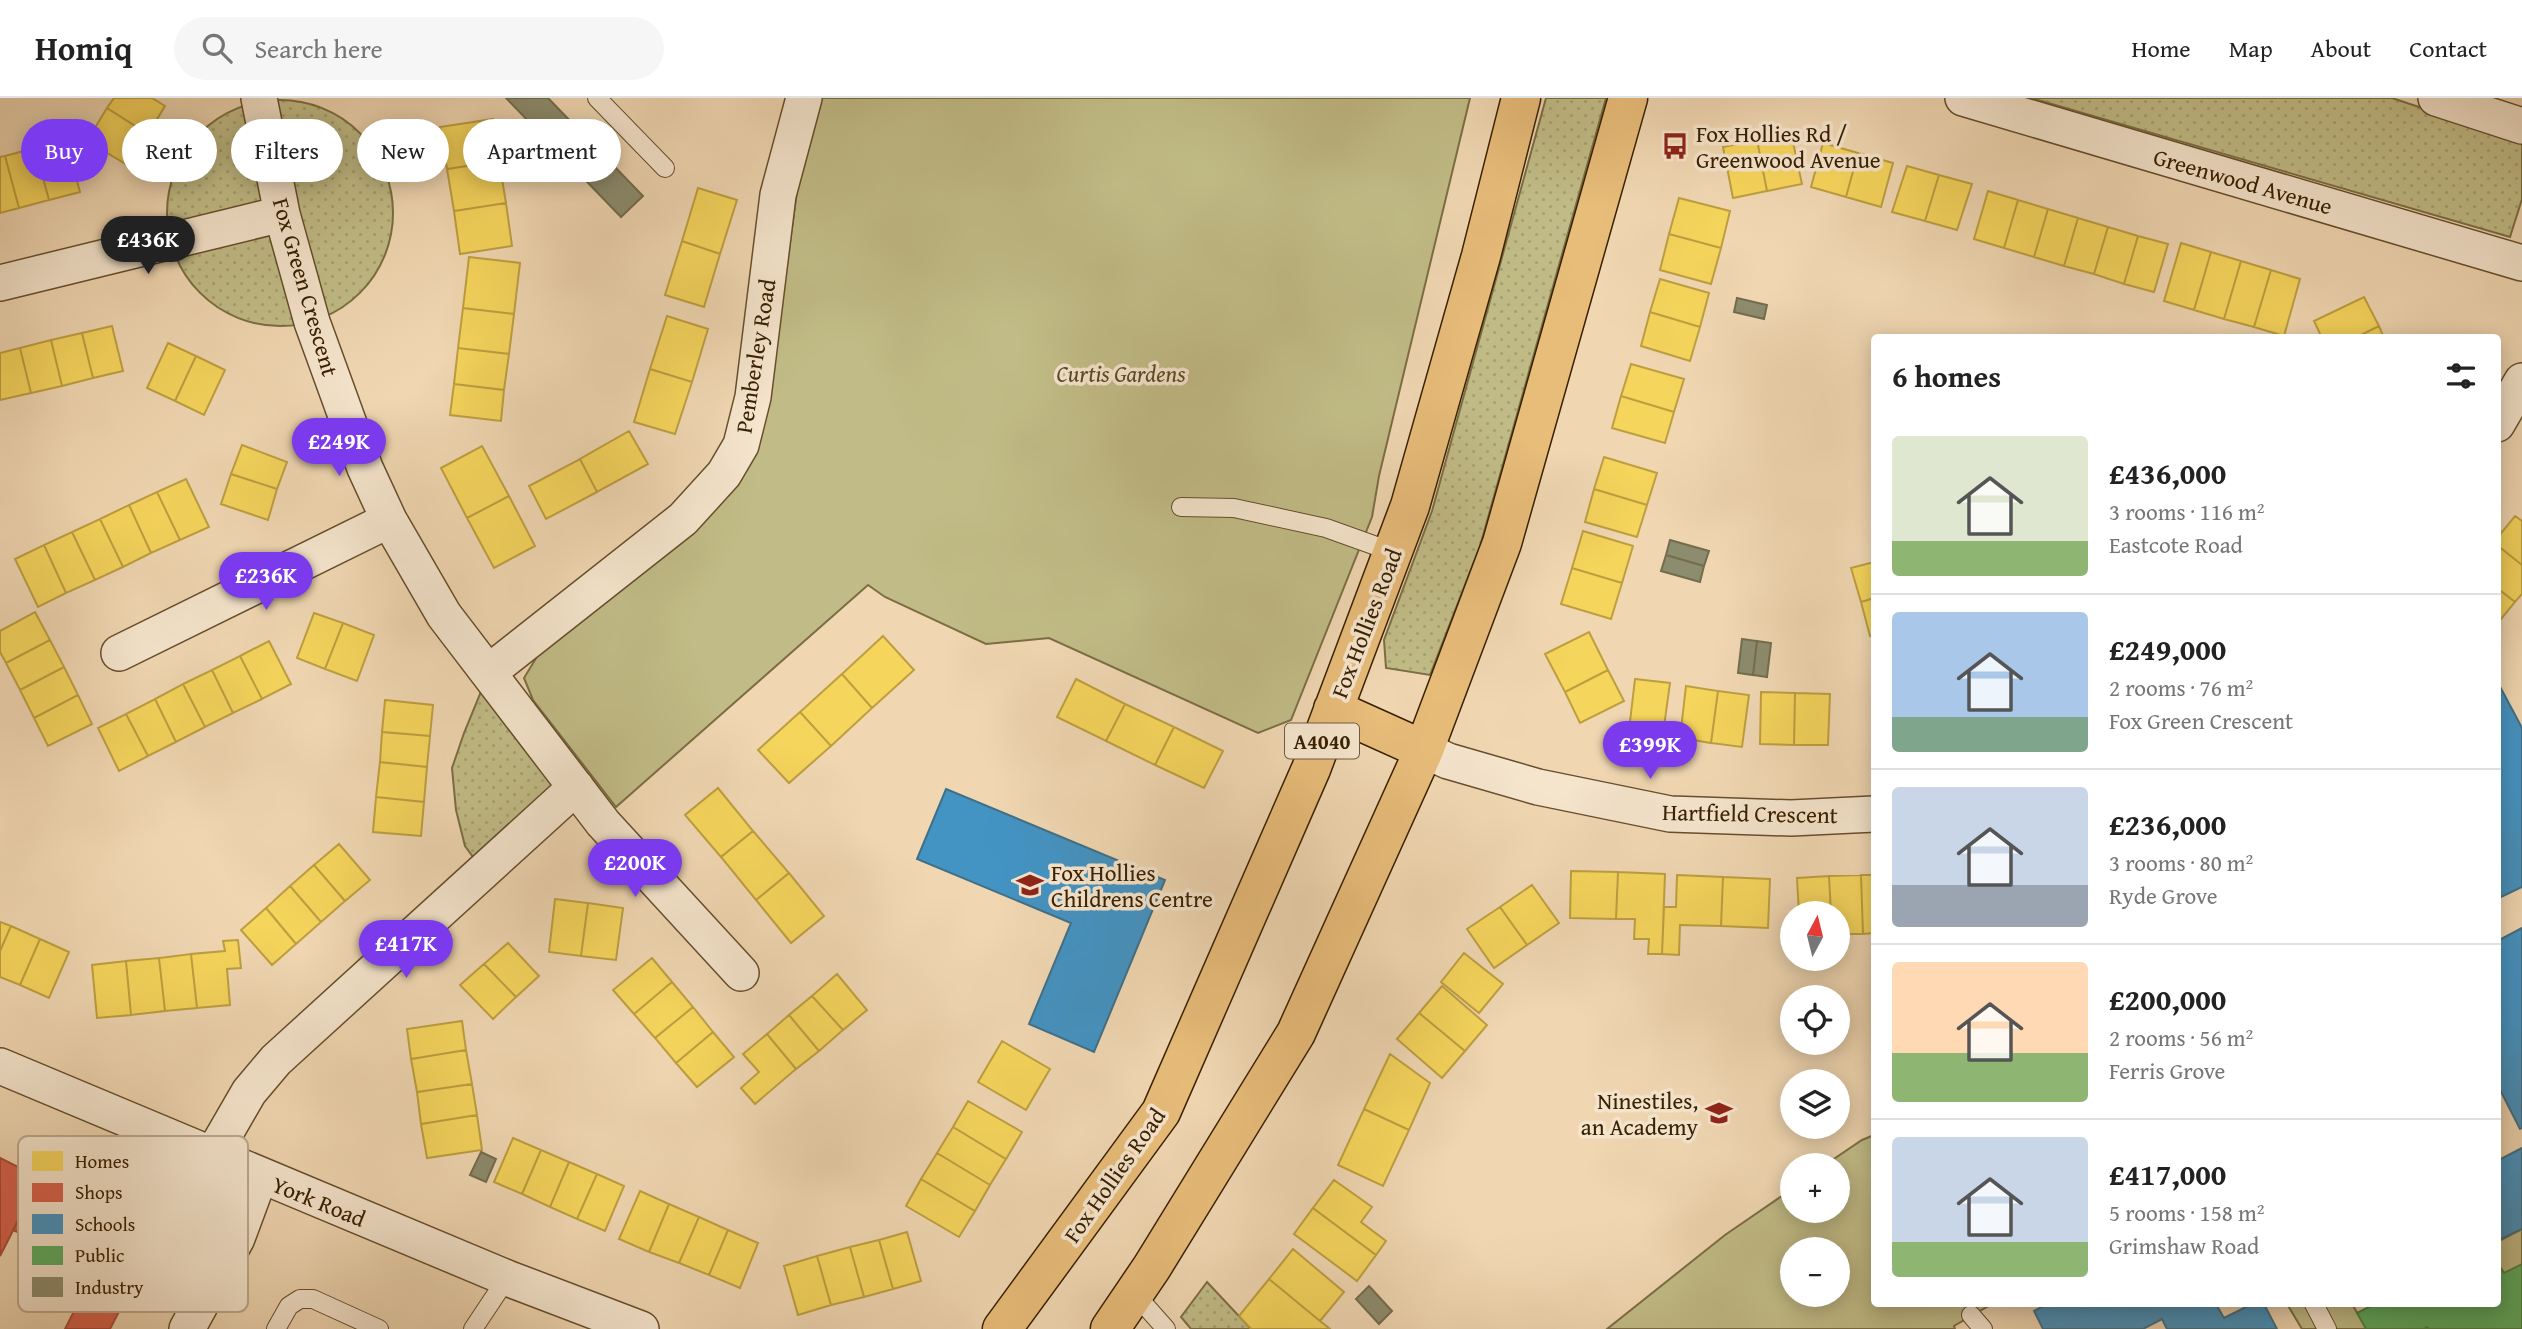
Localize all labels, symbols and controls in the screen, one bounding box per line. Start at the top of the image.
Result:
search box [174,17,664,80]
text: Homiq [35,24,132,72]
icon: search [198,29,236,67]
text: Search here [254,29,383,68]
text: Home [2132,31,2191,66]
text: Map [2229,31,2273,66]
text: About [2311,31,2371,66]
text: Contact [2409,31,2487,66]
place label: Fox Hollies Rd / Greenwood Avenue [1696,117,1881,176]
chip: Buy [21,119,108,182]
chip: Rent [122,119,217,182]
chip: Filters [231,119,343,182]
chip: New [357,119,449,182]
chip: Apartment [463,119,621,182]
bus stop icon: Fox Hollies Rd / Greenwood Avenue [1660,131,1690,161]
street label: Greenwood Avenue [2150,140,2336,222]
street label: Fox Green Crescent [265,194,347,380]
pin: £436K [99,216,197,276]
text: £436K [117,222,179,255]
street label: Pemberley Road [727,276,784,436]
text: 6 homes [1892,354,2001,398]
park label: Curtis Gardens [1056,357,1186,390]
icon: filters [2442,357,2480,395]
pin: £249K [290,418,388,478]
text: £249K [308,424,370,457]
text: £436,000 [2109,451,2226,495]
icon: home [1948,464,2032,548]
text: 3 rooms · 116 m² [2109,495,2264,528]
text: Eastcote Road [2109,528,2243,561]
street label: Fox Hollies Road [1322,543,1410,703]
pin: £236K [217,552,315,612]
text: £236K [235,558,297,591]
text: £249,000 [2109,627,2226,671]
icon: home [1948,640,2032,724]
text: 2 rooms · 76 m² [2109,671,2253,704]
text: Fox Green Crescent [2109,704,2293,737]
pin: £399K [1601,722,1699,781]
road number: A4040 [1285,724,1359,758]
text: £399K [1619,727,1681,760]
street label: Hartfield Crescent [1662,795,1838,831]
text: £236,000 [2109,802,2226,846]
icon: home [1948,815,2032,899]
pin: £200K [586,840,684,899]
text: £200K [604,845,666,878]
text: 3 rooms · 80 m² [2109,846,2253,879]
place label: Fox Hollies Childrens Centre [1051,856,1213,915]
school or university icon: Fox Hollies Childrens Centre [1015,870,1045,900]
text: Ryde Grove [2109,879,2218,912]
north arrow [1780,901,1850,971]
map controls [1780,901,1850,1307]
pin: £417K [357,920,455,980]
text: £417K [375,926,437,959]
text: £200,000 [2109,977,2226,1021]
button: locate [1780,985,1850,1055]
icon: home [1948,990,2032,1074]
text: 2 rooms · 56 m² [2109,1021,2253,1054]
text: Ferris Grove [2109,1054,2225,1087]
button: layers [1780,1069,1850,1139]
place label: Ninestiles, an Academy [1581,1084,1699,1143]
school or university icon: Ninestiles, an Academy [1704,1098,1734,1128]
street label: Fox Hollies Road [1055,1100,1173,1249]
legend [18,1136,248,1312]
text: Homes [75,1147,129,1175]
text: £417,000 [2109,1152,2226,1196]
button: + [1780,1153,1850,1223]
icon: home [1948,1165,2032,1249]
street label: York Road [267,1167,372,1235]
text: Shops [75,1178,122,1206]
text: 5 rooms · 158 m² [2109,1196,2264,1229]
text: Schools [75,1210,135,1238]
text: Grimshaw Road [2109,1229,2259,1262]
button: − [1780,1237,1850,1307]
text: Public [75,1241,124,1269]
text: Industry [75,1273,144,1301]

